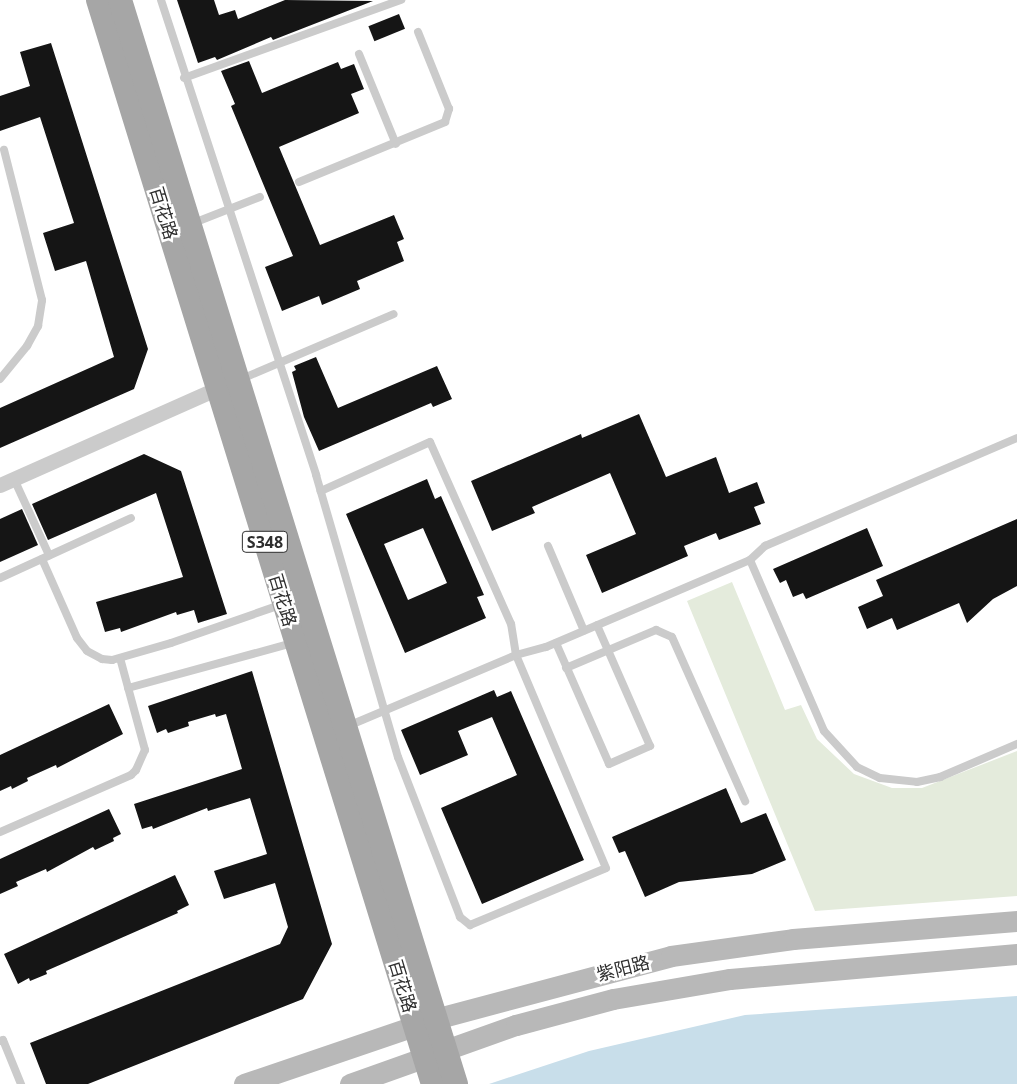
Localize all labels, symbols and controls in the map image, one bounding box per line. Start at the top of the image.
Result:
street label: 百花路 [146,184,182,242]
road number: S348 [241,528,289,556]
street label: 百花路 [265,571,301,629]
street label: 紫阳路 [594,951,652,985]
street label: 百花路 [385,957,421,1015]

